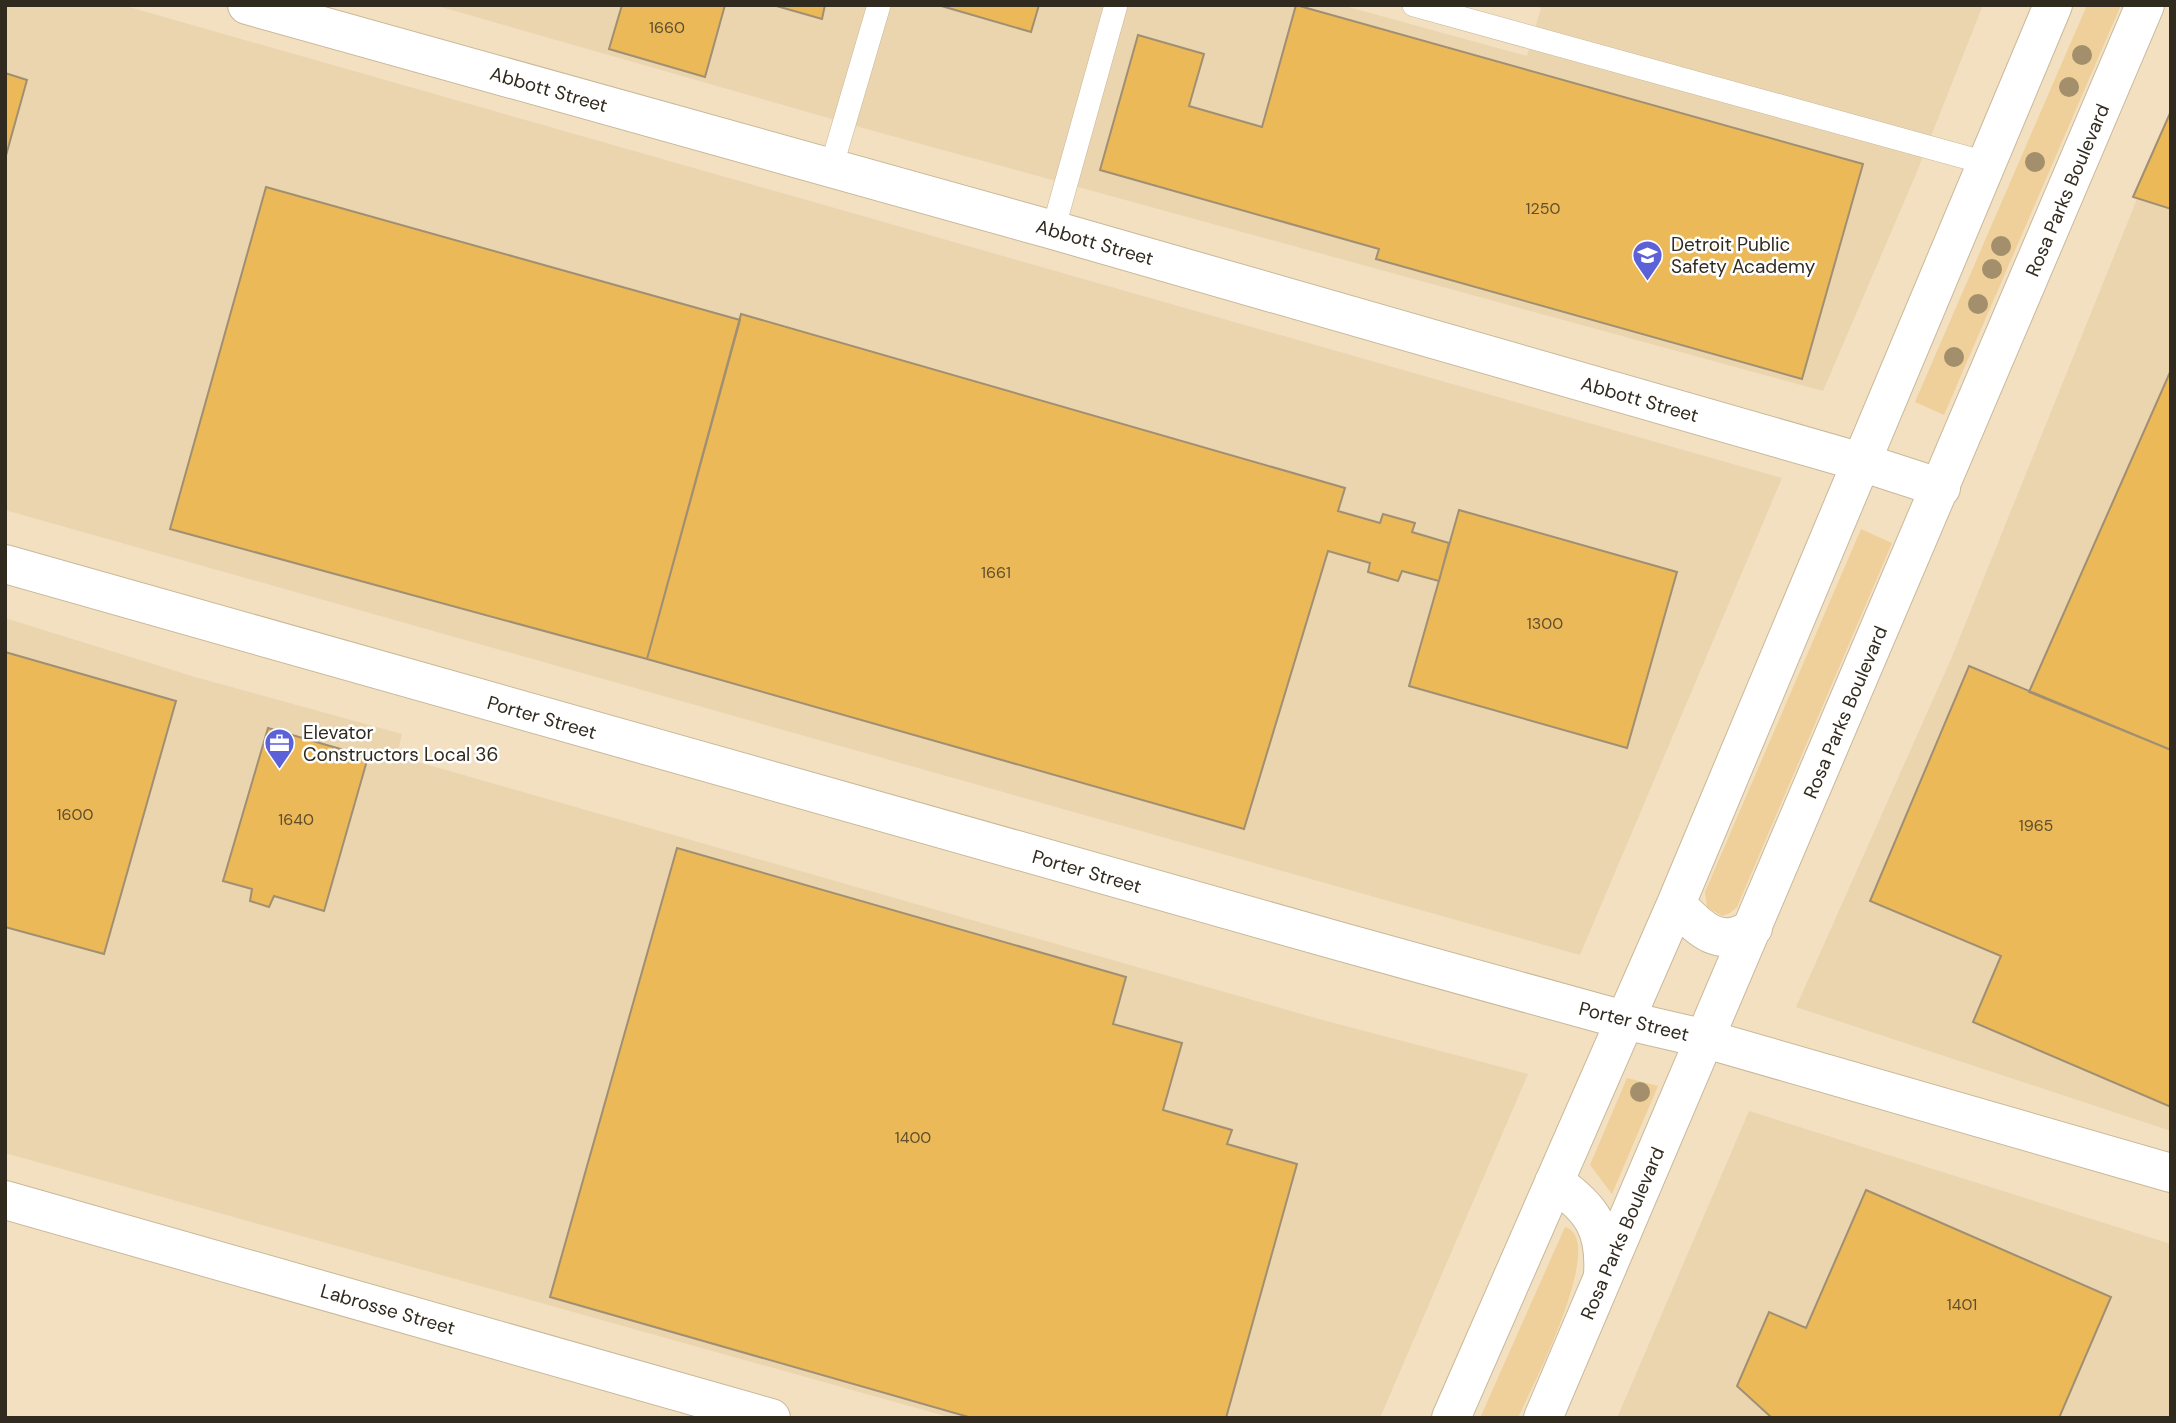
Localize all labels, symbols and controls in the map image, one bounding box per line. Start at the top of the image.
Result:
house number: 1660 [649,17,685,38]
street label: Abbott Street [487,61,611,118]
street label: Rosa Parks Boulevard [2020,100,2115,280]
house number: 1250 [1526,198,1561,219]
street label: Abbott Street [1033,214,1157,271]
place label: Detroit Public Safety Academy [1671,232,1816,279]
school or university icon: Detroit Public Safety Academy [1631,238,1665,282]
street label: Abbott Street [1578,371,1702,428]
house number: 1661 [981,562,1011,583]
house number: 1300 [1527,613,1563,634]
street label: Rosa Parks Boulevard [1798,622,1893,802]
street label: Porter Street [484,690,599,745]
place label: Elevator Constructors Local 36 [303,720,499,767]
office icon: Elevator Constructors Local 36 [263,726,297,770]
house number: 1600 [57,804,94,825]
house number: 1640 [278,809,314,830]
house number: 1965 [2019,815,2053,836]
street label: Porter Street [1029,844,1144,899]
street label: Porter Street [1576,996,1692,1047]
house number: 1400 [895,1127,931,1148]
street label: Rosa Parks Boulevard [1575,1143,1670,1323]
street label: Labrosse Street [318,1278,458,1341]
house number: 1401 [1947,1294,1977,1315]

